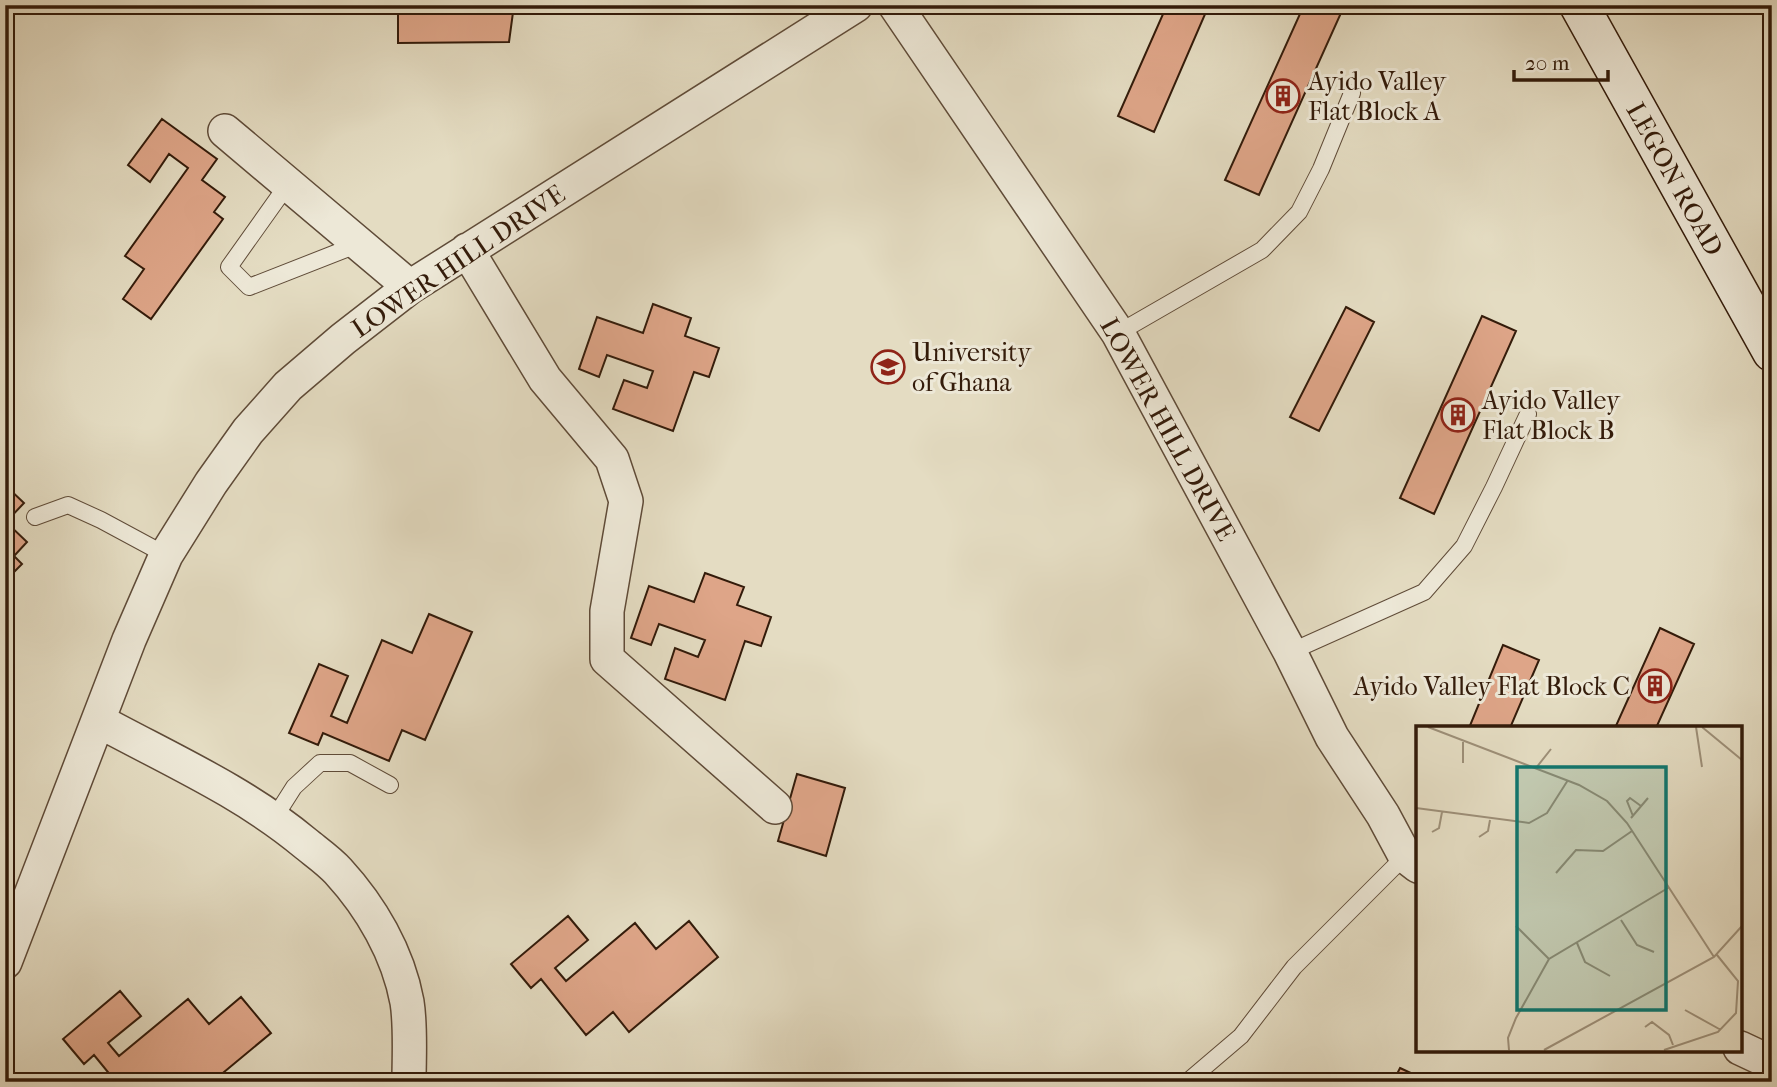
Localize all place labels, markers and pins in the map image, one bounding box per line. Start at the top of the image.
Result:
place label: Ayido Valley Flat Block A [1307,66,1447,127]
building icon: Ayido Valley Flat Block A [1264,77,1302,115]
place label: University of Ghana [912,337,1032,398]
school or university icon: University of Ghana [869,348,907,386]
place label: Ayido Valley Flat Block B [1481,385,1621,446]
building icon: Ayido Valley Flat Block B [1439,396,1477,434]
building icon: Ayido Valley Flat Block C [1636,667,1674,705]
place label: Ayido Valley Flat Block C [1352,671,1630,702]

